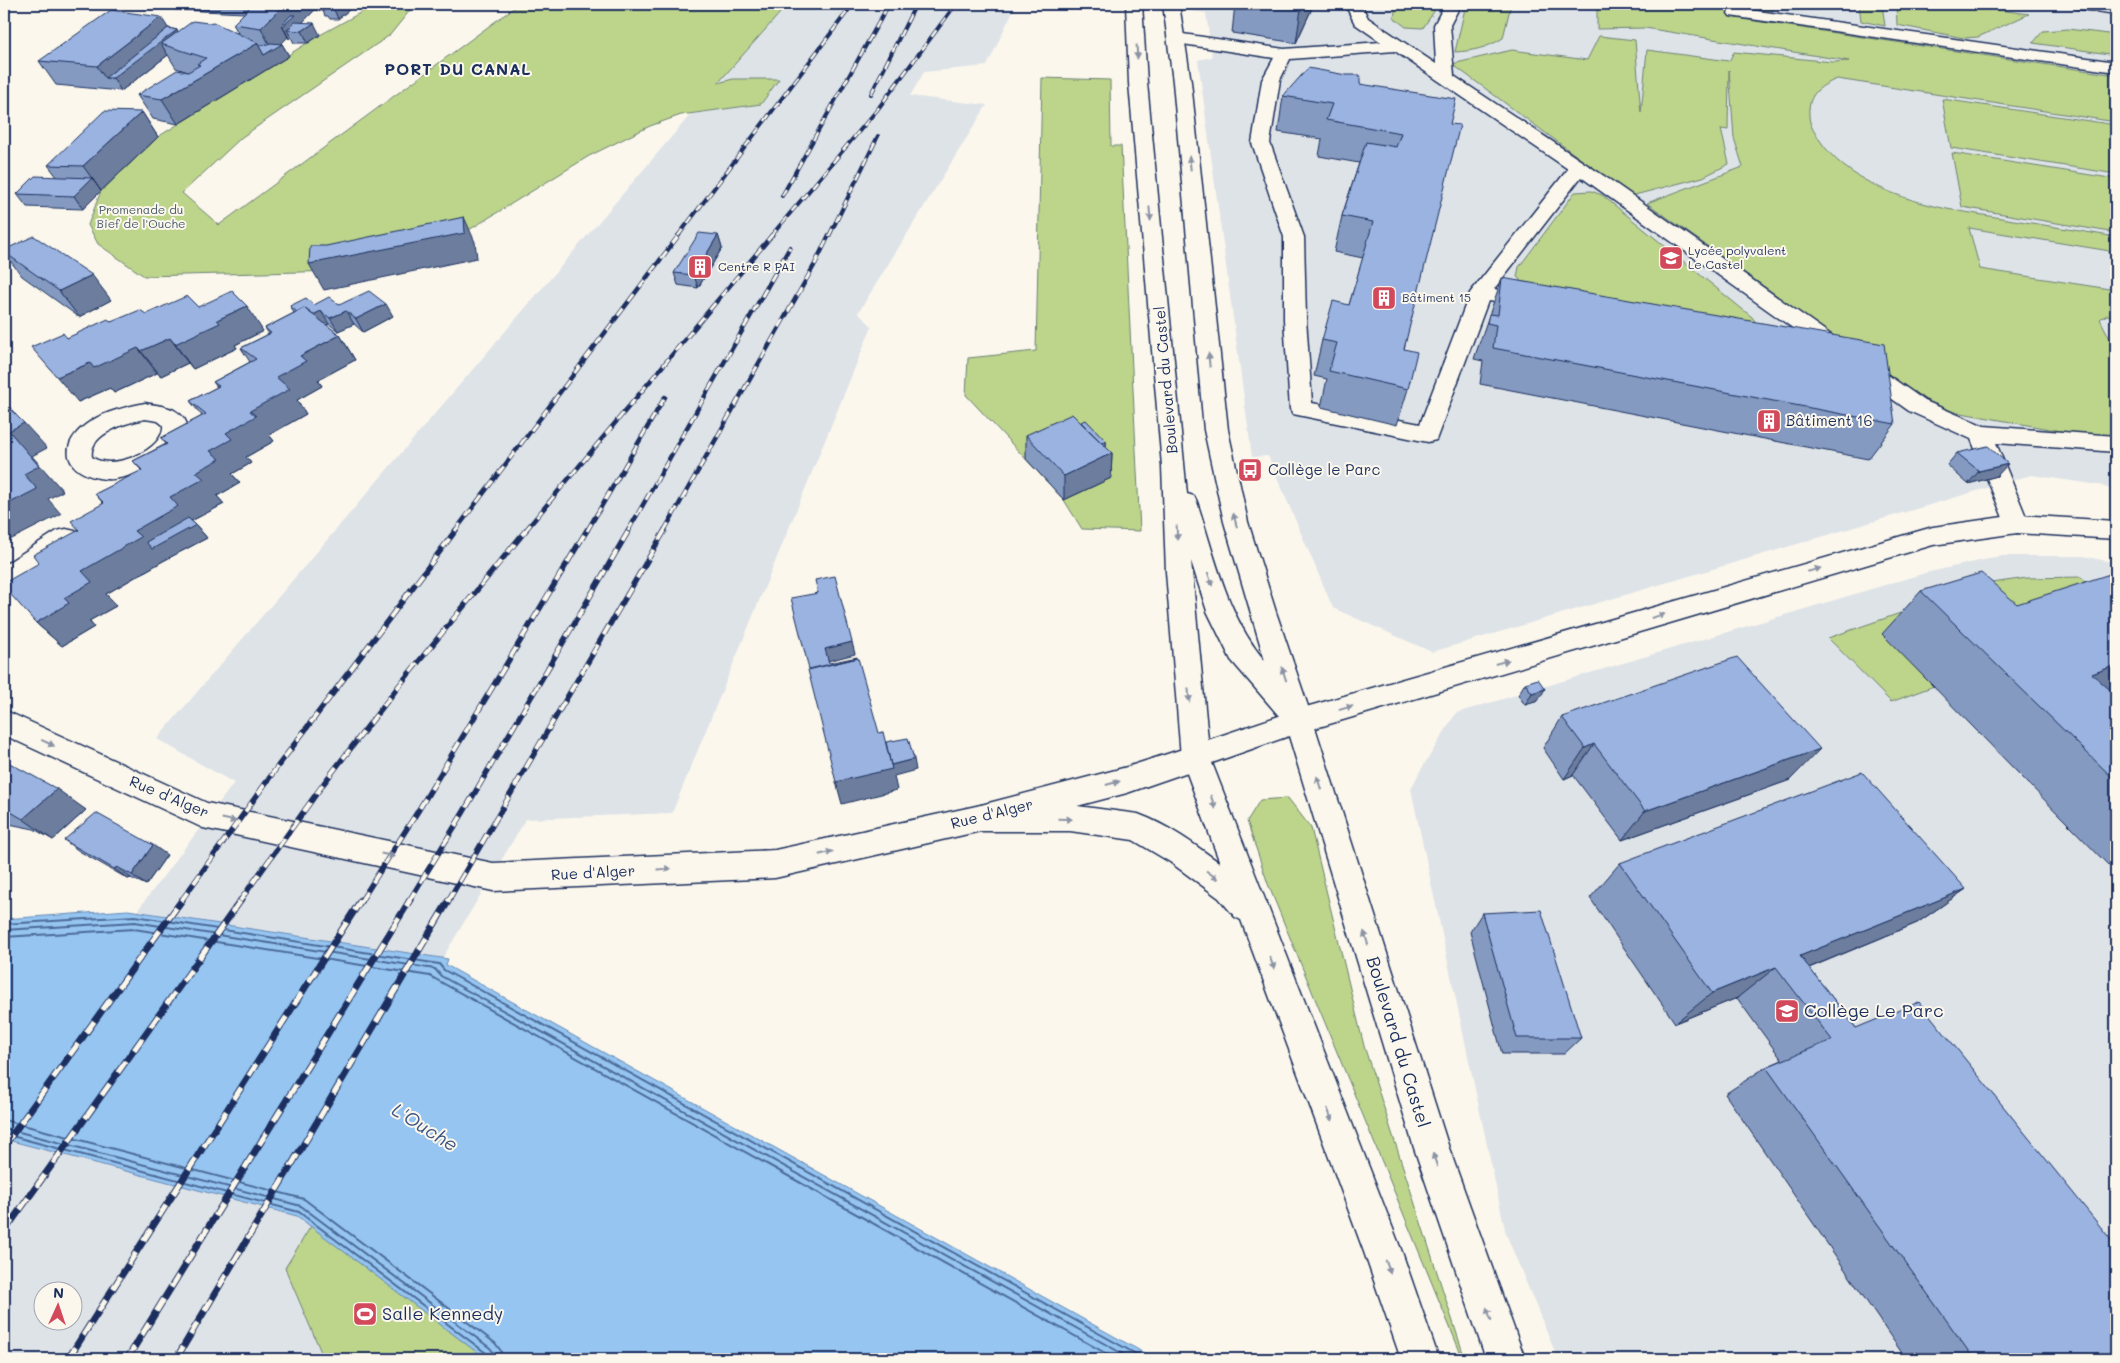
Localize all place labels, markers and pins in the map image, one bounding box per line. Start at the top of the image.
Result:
place label: Lycée polyvalent Le Castel [1688,242,1786,272]
school or university icon: Lycée polyvalent Le Castel [1658,245,1684,271]
building icon: Centre R PAI [687,254,713,280]
place label: Centre R PAI [718,258,795,274]
building icon: Bâtiment 15 [1371,285,1397,311]
place label: Bâtiment 15 [1402,289,1471,305]
building icon: Bâtiment 16 [1756,408,1782,434]
place label: Bâtiment 16 [1786,410,1873,430]
bus stop icon: Collège le Parc [1237,457,1263,483]
place label: Collège le Parc [1268,459,1380,479]
school or university icon: Collège Le Parc [1774,998,1800,1024]
place label: Collège Le Parc [1804,998,1944,1022]
sports icon: Salle Kennedy [352,1301,378,1327]
place label: Salle Kennedy [382,1301,503,1325]

